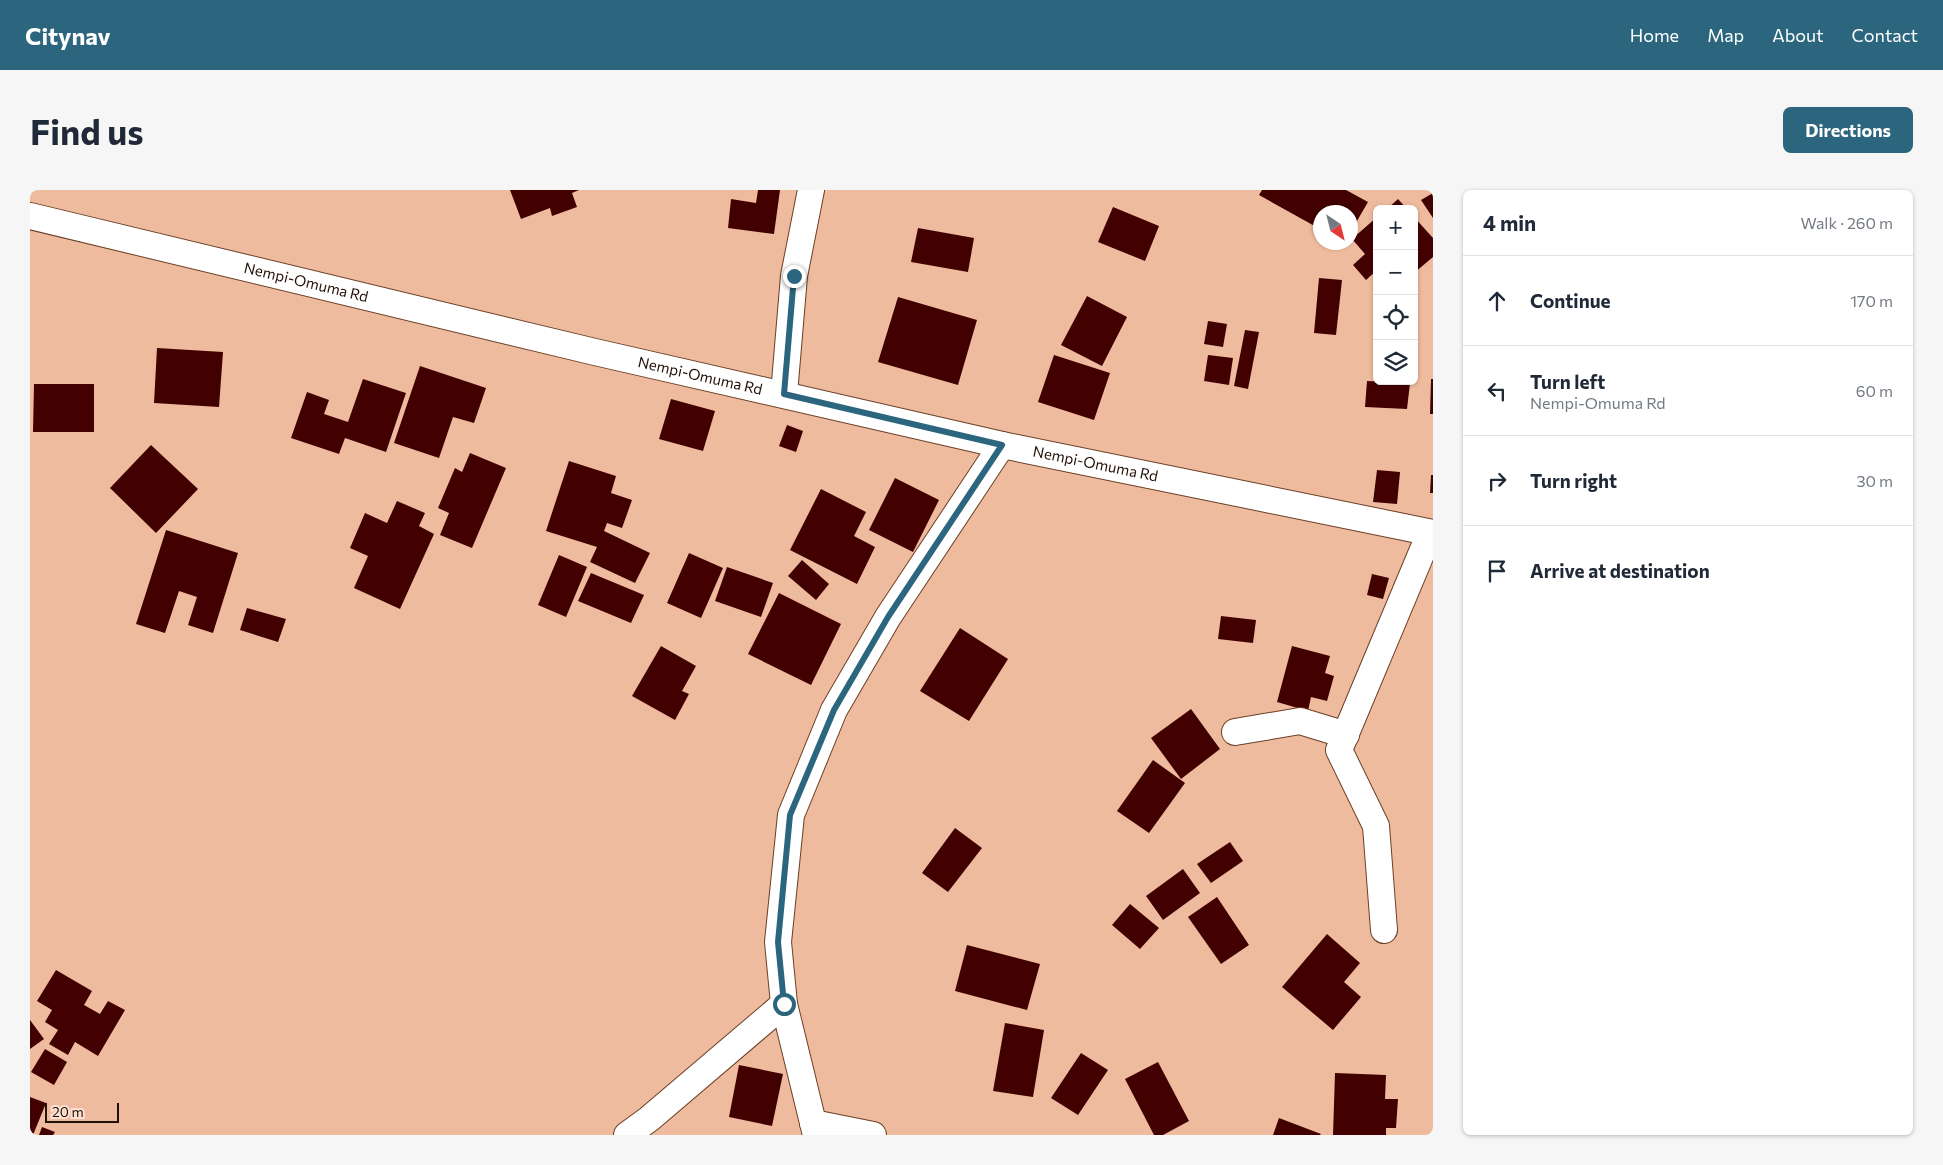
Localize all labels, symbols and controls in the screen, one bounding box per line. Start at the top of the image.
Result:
text: Citynav [25,21,111,50]
text: Home [1630,24,1679,46]
text: Map [1707,24,1744,46]
text: About [1772,24,1824,46]
text: Contact [1852,24,1918,46]
button: Directions [1783,107,1913,153]
text: Find us [30,109,144,152]
north arrow [1313,205,1358,250]
map controls [1373,205,1418,385]
button: + [1373,205,1418,250]
text: 4 min [1483,210,1536,235]
text: Walk · 260 m [1801,213,1893,232]
button: − [1373,250,1418,295]
street label: Nempi-Omuma Rd [242,258,370,305]
route end [783,265,806,288]
icon: ahead [1483,287,1511,315]
text: Continue [1530,289,1610,312]
text: 170 m [1850,291,1893,310]
button: locate [1373,295,1418,340]
button: layers [1373,340,1418,385]
street label: Nempi-Omuma Rd [636,352,764,398]
text: Turn left [1530,370,1605,393]
icon: left [1483,377,1511,405]
text: 60 m [1856,381,1893,400]
text: Nempi-Omuma Rd [1530,393,1666,412]
street label: Nempi-Omuma Rd [1032,442,1160,485]
icon: right [1483,467,1511,495]
text: Turn right [1530,469,1617,492]
text: 30 m [1856,471,1893,490]
icon: arrive [1483,557,1511,585]
text: Arrive at destination [1530,559,1710,582]
route start [773,993,796,1016]
scale bar [45,1100,119,1123]
text: 20 m [52,1103,84,1120]

